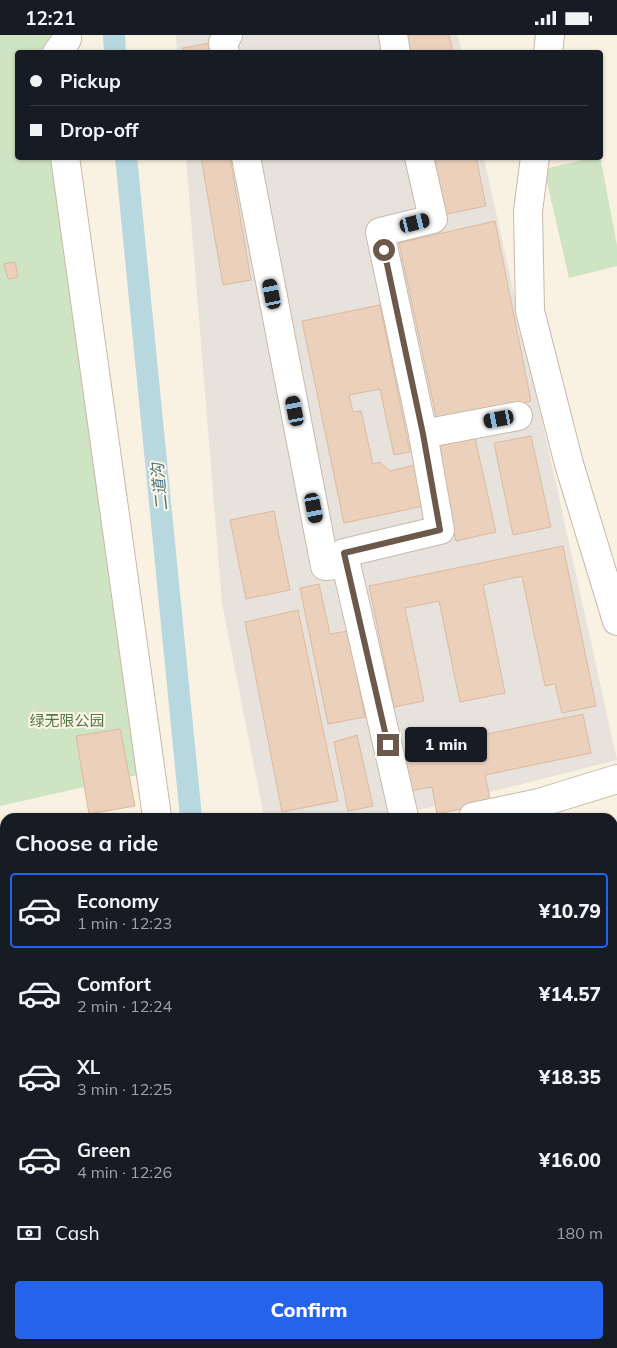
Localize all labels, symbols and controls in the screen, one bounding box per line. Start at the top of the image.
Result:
text: 12:21 [25,6,75,30]
text: Pickup [60,69,121,93]
text: Drop-off [60,118,138,142]
car [398,212,431,234]
route start [373,239,395,261]
car [261,278,282,310]
car [284,395,305,427]
car [482,409,515,429]
water label: 二道沟 [146,460,171,512]
car [303,492,324,524]
park label: 绿无限公园 [29,711,105,730]
callout: 1 min [406,727,488,763]
route end [377,734,399,756]
text: 1 min [425,734,467,754]
text: Choose a ride [15,829,158,857]
icon: car [17,888,62,933]
text: Economy [77,889,159,913]
text: ¥10.79 [539,899,601,923]
text: 1 min · 12:23 [77,913,172,933]
icon: car [17,971,62,1016]
text: Comfort [77,972,151,996]
text: ¥14.57 [539,982,601,1006]
text: 2 min · 12:24 [77,996,172,1016]
icon: car [17,1054,62,1099]
text: XL [77,1055,100,1079]
text: ¥18.35 [539,1065,601,1089]
text: 3 min · 12:25 [77,1079,172,1099]
icon: car [17,1137,62,1182]
text: Green [77,1138,131,1162]
text: ¥16.00 [539,1148,601,1172]
text: 4 min · 12:26 [77,1162,172,1182]
icon: cash [15,1219,43,1247]
text: Cash [55,1221,100,1245]
text: 180 m [556,1223,603,1243]
button: Confirm [15,1281,603,1339]

